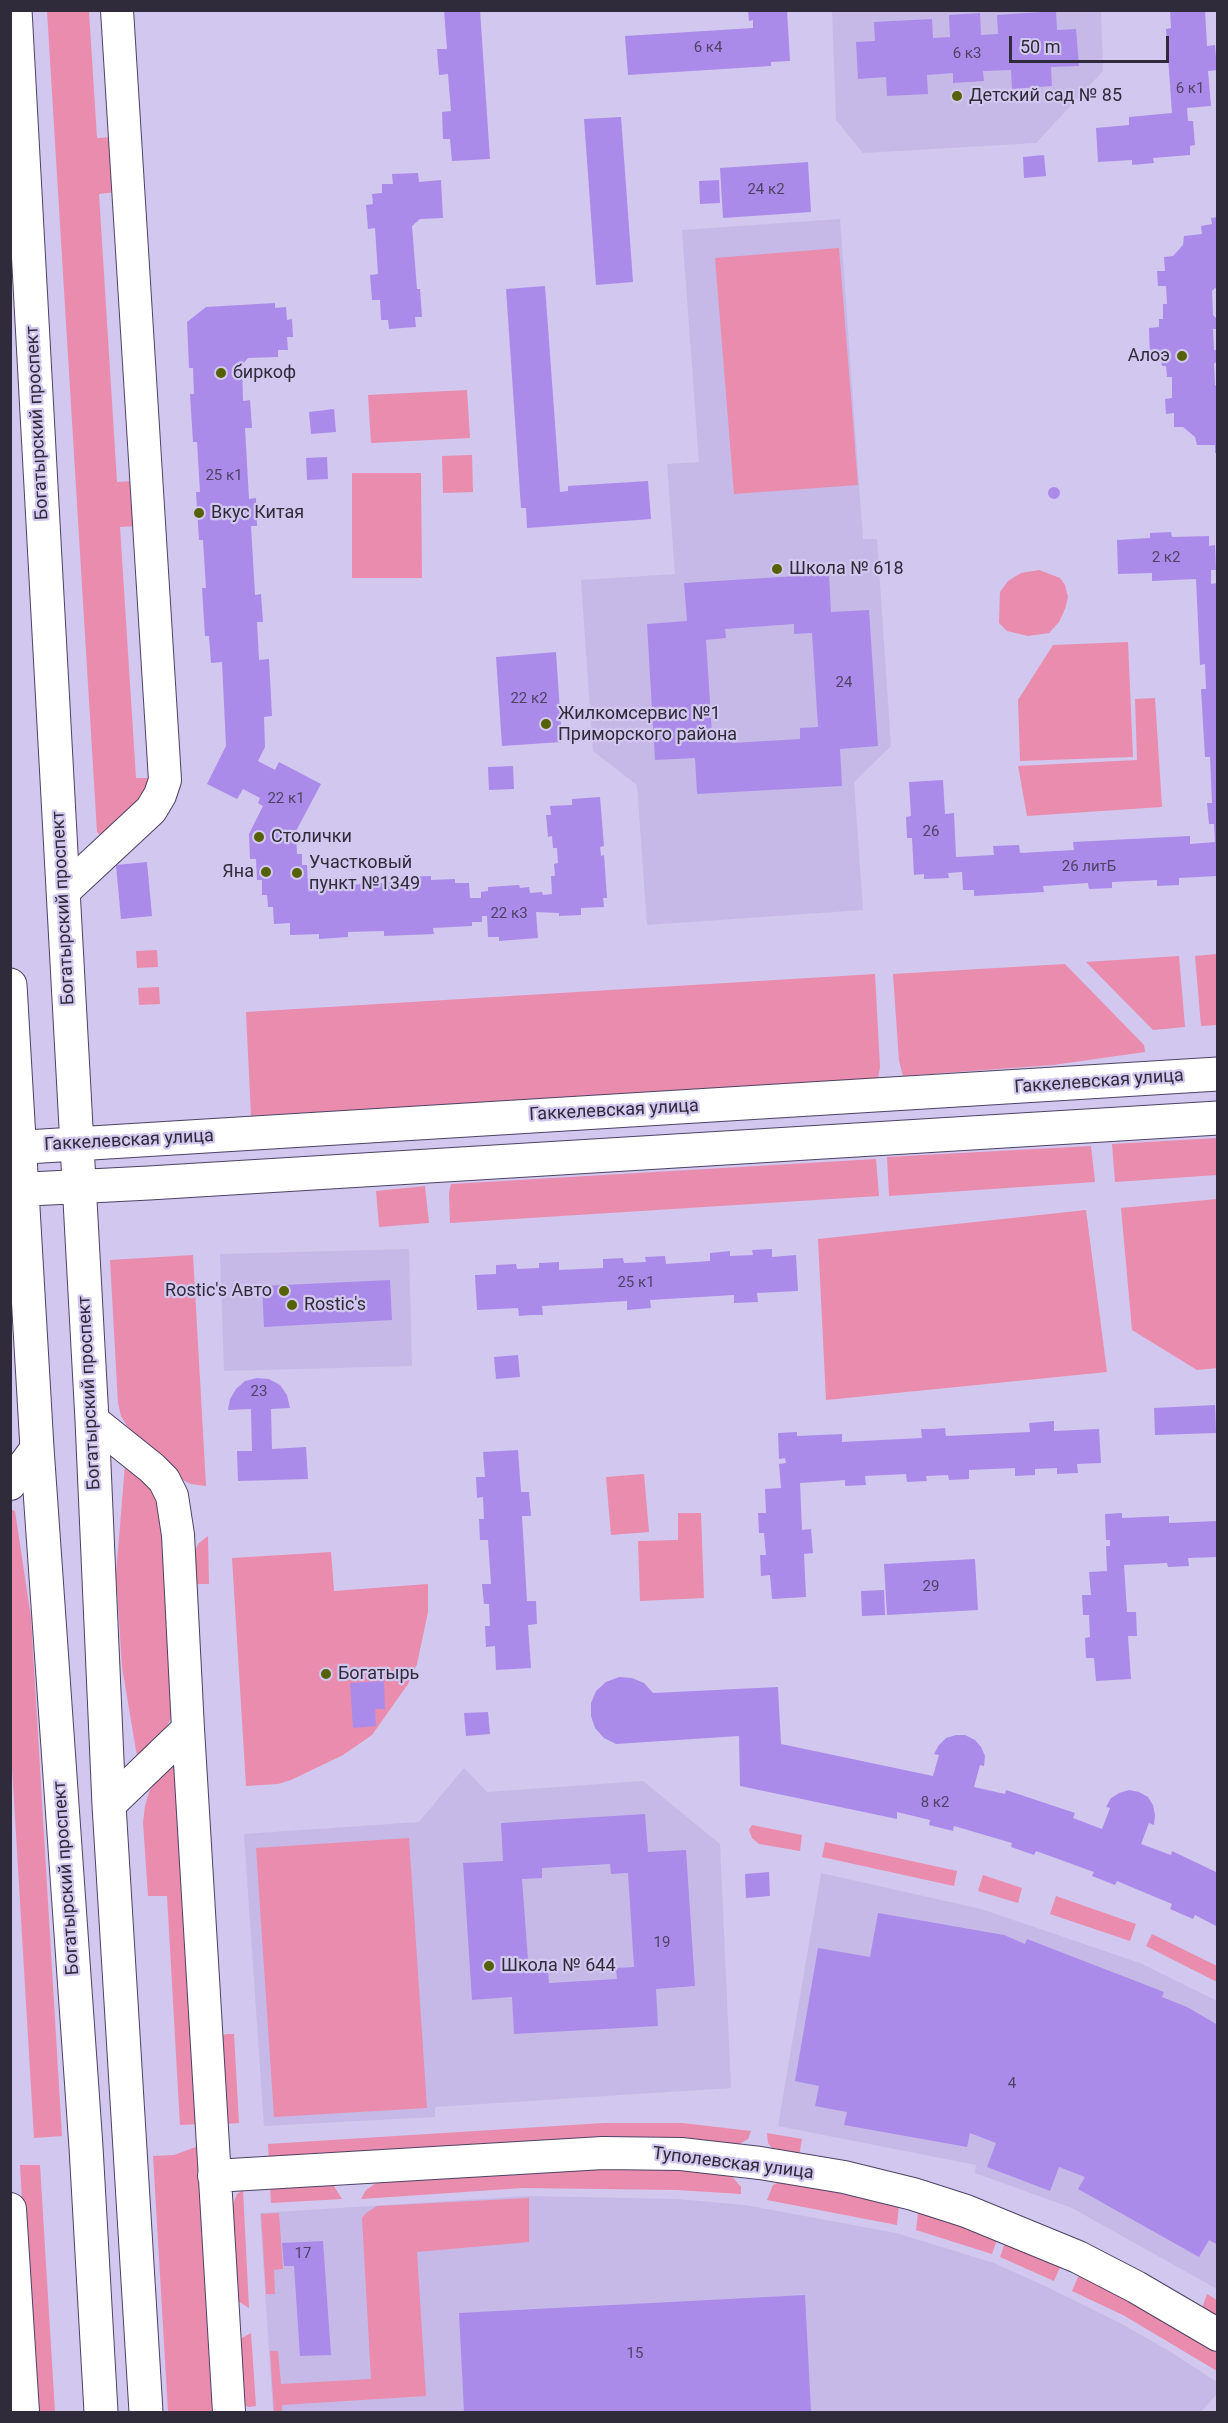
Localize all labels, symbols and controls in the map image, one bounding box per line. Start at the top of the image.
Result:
scale bar [1012,24,1172,62]
text: 50 m [1020,36,1060,57]
house number: 6 к4 [694,39,722,57]
house number: 6 к3 [953,45,981,63]
house number: 6 к1 [1176,80,1204,98]
place label: Детский сад № 85 [969,85,1122,107]
marker: Детский сад № 85 [950,89,964,103]
house number: 24 к2 [747,181,785,199]
street label: Богатырский проспект [22,325,54,521]
place label: Алоэ [1128,345,1170,367]
marker: Алоэ [1175,349,1189,363]
place label: биркоф [233,362,296,384]
marker: биркоф [214,366,228,380]
house number: 25 к1 [205,467,243,485]
place label: Вкус Китая [211,502,304,524]
marker: Вкус Китая [192,506,206,520]
house number: 2 к2 [1152,549,1180,567]
place label: Школа № 618 [789,558,904,580]
marker: Школа № 618 [770,562,784,576]
house number: 24 [836,674,852,692]
house number: 22 к2 [510,690,548,708]
place label: Жилкомсервис №1 Приморского района [558,703,737,746]
marker: Жилкомсервис №1 Приморского района [539,717,553,731]
house number: 22 к1 [267,790,305,808]
street label: Богатырский проспект [48,810,80,1006]
house number: 26 [923,823,939,841]
place label: Столички [271,826,352,848]
marker: Столички [252,830,266,844]
place label: Участковый пункт №1349 [309,852,420,894]
house number: 26 литБ [1062,858,1116,876]
place label: Яна [222,861,254,883]
marker: Яна [259,865,273,879]
marker: Участковый пункт №1349 [290,866,304,880]
house number: 22 к3 [490,905,528,923]
street label: Гаккелевская улица [1014,1065,1184,1099]
street label: Гаккелевская улица [529,1096,699,1126]
street label: Гаккелевская улица [44,1126,214,1156]
house number: 25 к1 [617,1274,655,1292]
place label: Rostic's Авто [165,1280,272,1302]
marker: Rostic's Авто [277,1284,291,1298]
place label: Rostic's [304,1294,366,1316]
street label: Богатырский проспект [74,1295,106,1491]
marker: Rostic's [285,1298,299,1312]
house number: 23 [251,1383,267,1401]
house number: 29 [923,1578,939,1596]
place label: Богатырь [338,1663,419,1685]
marker: Богатырь [319,1667,333,1681]
street label: Богатырский проспект [49,1780,85,1976]
house number: 8 к2 [921,1794,949,1812]
house number: 19 [654,1934,670,1952]
place label: Школа № 644 [501,1955,616,1977]
marker: Школа № 644 [482,1959,496,1973]
house number: 4 [1008,2075,1016,2093]
street label: Туполевская улица [651,2143,815,2185]
house number: 17 [295,2245,311,2263]
house number: 15 [627,2345,643,2363]

